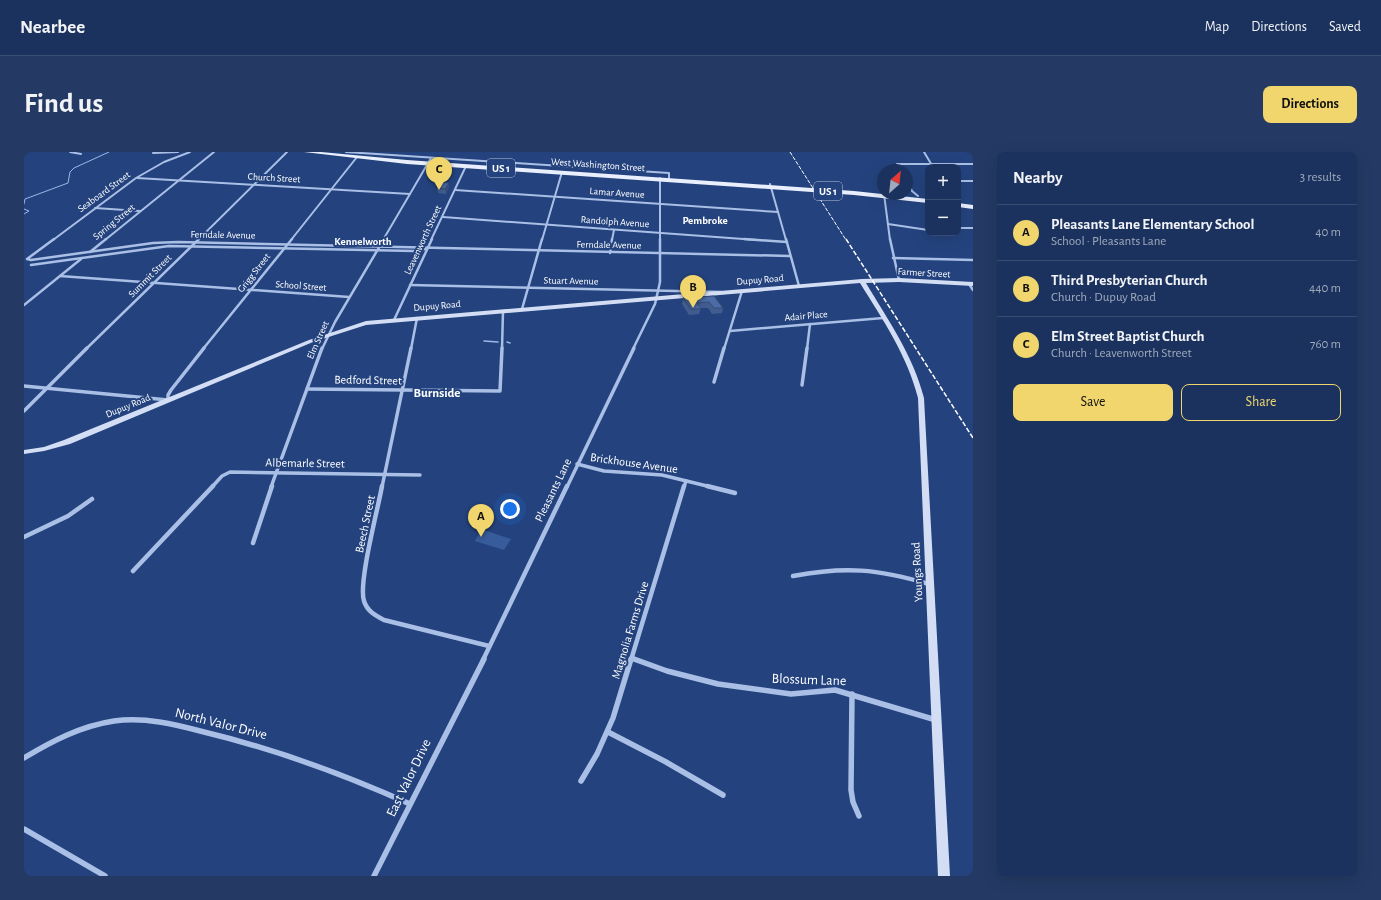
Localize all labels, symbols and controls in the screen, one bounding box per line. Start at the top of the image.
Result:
text: Nearbee [20,18,85,37]
text: Map [1205,20,1229,34]
text: Directions [1251,20,1307,34]
text: Saved [1329,20,1361,34]
button: Directions [1263,86,1357,123]
text: Find us [24,90,103,118]
pin: C [426,157,452,190]
street label: West Washington Street [551,157,646,173]
road number: US 1 [487,159,515,177]
north arrow [877,164,913,200]
map controls [925,164,961,236]
button: + [925,164,961,200]
street label: Seaboard Street [76,169,133,214]
text: Nearby [1013,169,1063,186]
text: 3 results [1300,171,1341,184]
street label: Church Street [247,172,301,184]
road number: US 1 [814,182,842,200]
street label: Lamar Avenue [589,186,645,200]
button: − [925,200,961,236]
street label: Spring Street [91,202,137,242]
street label: Leavenworth Street [403,203,444,276]
street label: Randolph Avenue [580,215,650,229]
district label: Pembroke [682,215,728,226]
text: Pleasants Lane Elementary School [1051,217,1254,232]
text: A [1022,226,1030,239]
text: 40 m [1315,226,1341,239]
street label: Ferndale Avenue [191,229,256,241]
text: School · Pleasants Lane [1051,235,1166,248]
district label: Kennelworth [334,236,392,247]
street label: Ferndale Avenue [577,239,642,251]
street label: Grigg Street [236,251,273,294]
street label: Summit Street [127,252,174,299]
street label: Farmer Street [897,267,951,279]
street label: Dupuy Road [736,273,784,287]
text: Third Presbyterian Church [1051,273,1208,288]
pin: B [680,275,706,308]
street label: Stuart Avenue [544,276,599,286]
street label: School Street [275,279,328,293]
text: B [1022,282,1030,295]
text: 440 m [1309,282,1341,295]
text: Church · Dupuy Road [1051,291,1156,304]
street label: Dupuy Road [413,299,461,313]
street label: Adair Place [784,309,828,323]
street label: Elm Street [305,319,331,361]
text: Elm Street Baptist Church [1051,329,1205,344]
text: C [1023,338,1029,351]
text: 760 m [1310,338,1341,351]
text: Church · Leavenworth Street [1051,347,1192,360]
street label: Bedford Street [334,373,402,387]
button: Save [1013,384,1173,421]
button: Share [1181,384,1341,421]
district label: Burnside [414,387,461,400]
street label: Dupuy Road [104,392,152,420]
street label: Brickhouse Avenue [589,451,679,475]
street label: Albemarle Street [265,456,345,470]
street label: Pleasants Lane [533,456,573,524]
street label: Beech Street [353,494,377,554]
your location [500,499,520,519]
pin: A [468,504,494,537]
street label: Youngs Road [909,542,925,602]
street label: Magnolia Farms Drive [609,580,651,680]
street label: Blossum Lane [771,672,847,688]
street label: North Valor Drive [174,706,268,742]
street label: East Valor Drive [384,737,434,819]

